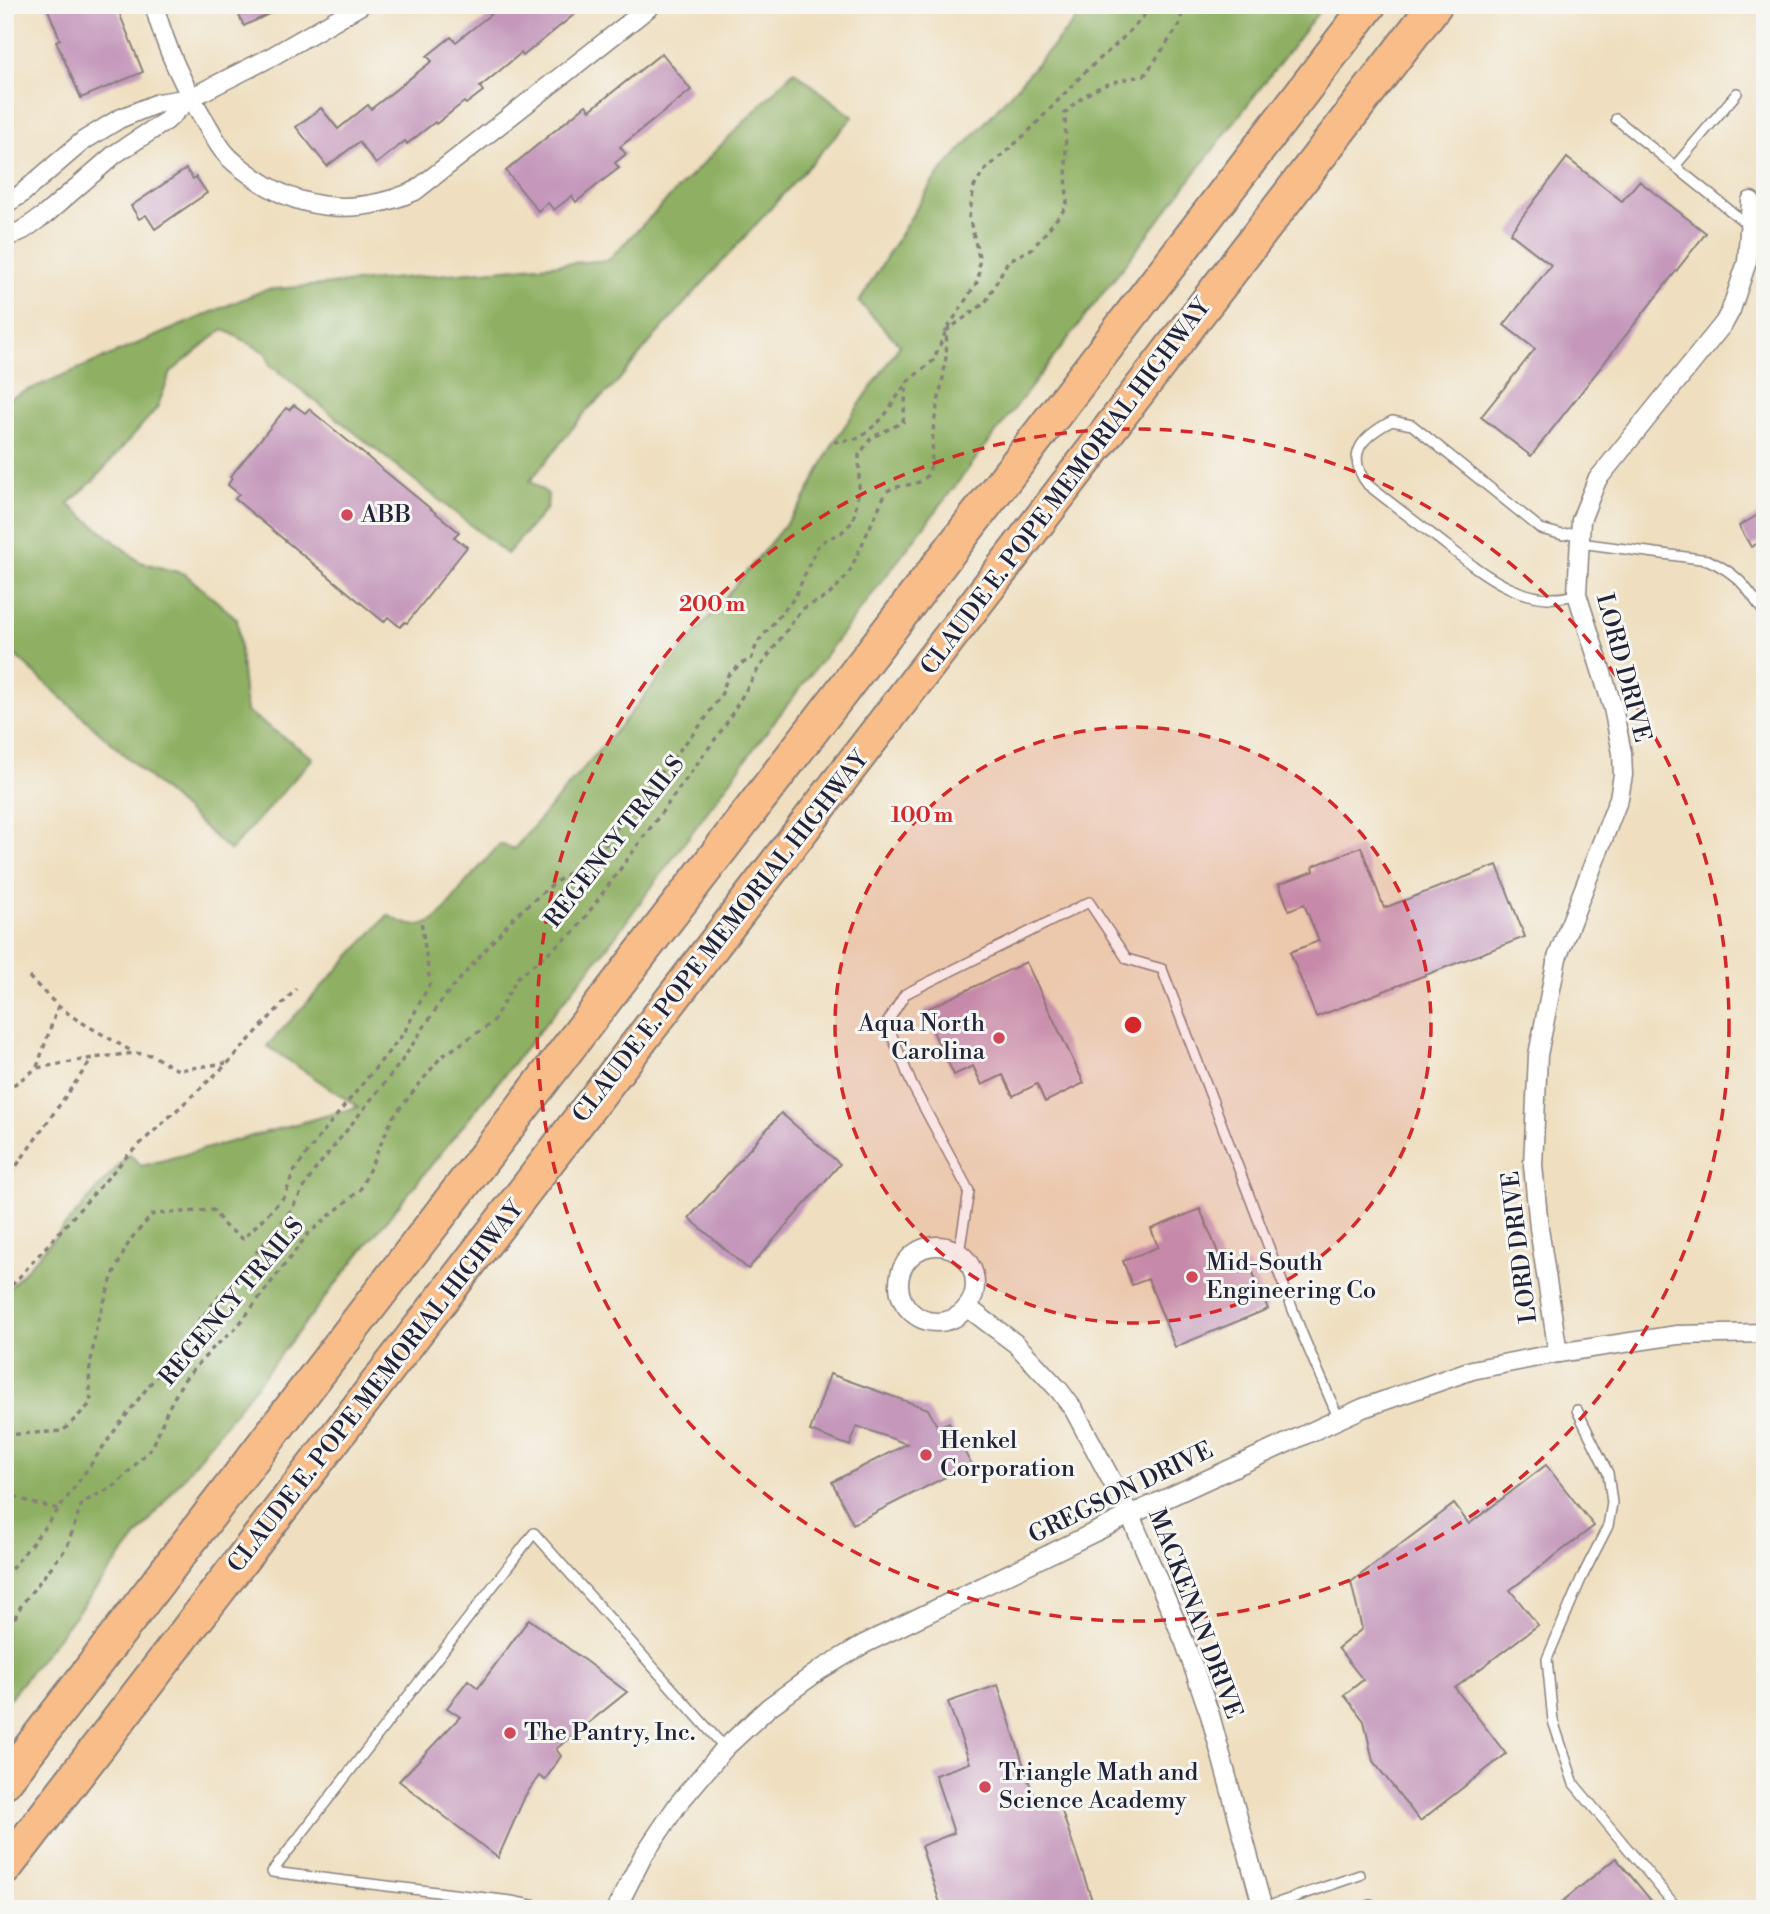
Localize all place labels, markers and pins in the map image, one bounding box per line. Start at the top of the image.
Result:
place label: ABB [360,500,411,530]
marker: ABB [339,507,355,523]
place label: Aqua North Carolina [857,1009,986,1067]
centre of rings [1121,1013,1145,1037]
marker: Aqua North Carolina [991,1030,1007,1046]
place label: Mid-South Engineering Co [1206,1248,1376,1306]
marker: Mid-South Engineering Co [1184,1269,1200,1285]
place label: Henkel Corporation [940,1426,1075,1484]
marker: Henkel Corporation [918,1447,934,1463]
place label: The Pantry, Inc. [524,1718,695,1748]
marker: The Pantry, Inc. [502,1725,518,1741]
place label: Triangle Math and Science Academy [999,1758,1199,1816]
marker: Triangle Math and Science Academy [977,1779,993,1795]

